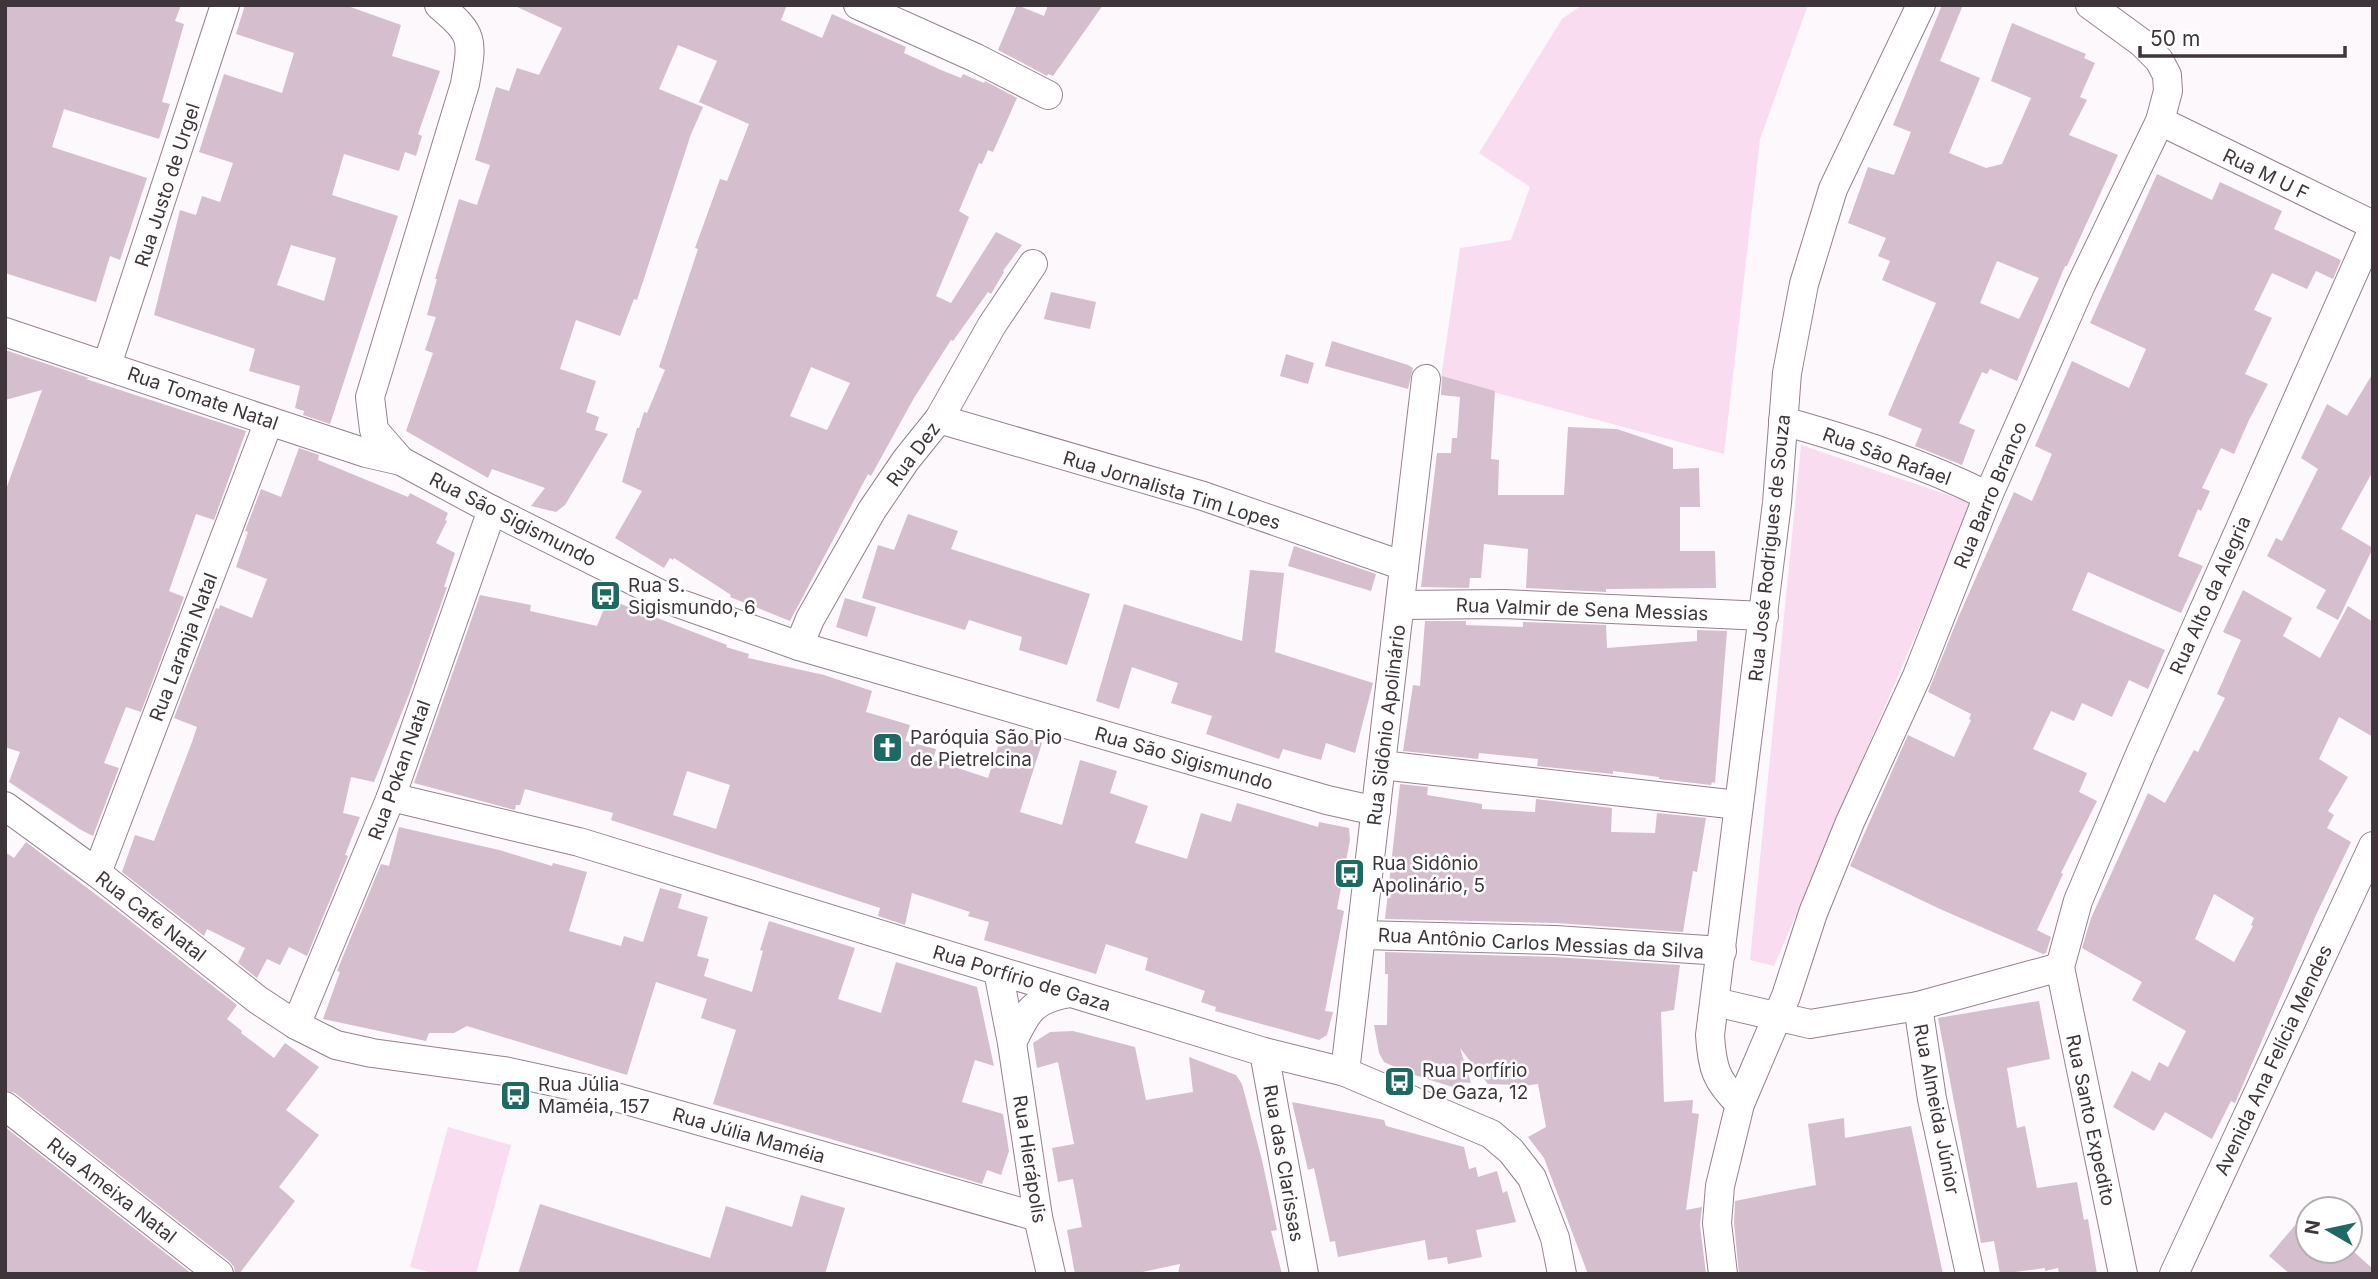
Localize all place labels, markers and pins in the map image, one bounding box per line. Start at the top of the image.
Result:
place label: Rua S. Sigismundo, 6 [628,574,756,619]
bus stop icon: Rua S. Sigismundo, 6 [588,579,622,613]
place label: Paróquia São Pio de Pietrelcina [910,726,1062,771]
church icon: Paróquia São Pio de Pietrelcina [870,731,904,765]
place label: Rua Sidônio Apolinário, 5 [1372,852,1485,897]
bus stop icon: Rua Sidônio Apolinário, 5 [1332,857,1366,891]
place label: Rua Porfírio De Gaza, 12 [1422,1059,1528,1104]
bus stop icon: Rua Porfírio De Gaza, 12 [1382,1064,1416,1098]
place label: Rua Júlia Maméia, 157 [538,1073,650,1118]
bus stop icon: Rua Júlia Maméia, 157 [498,1078,532,1112]

